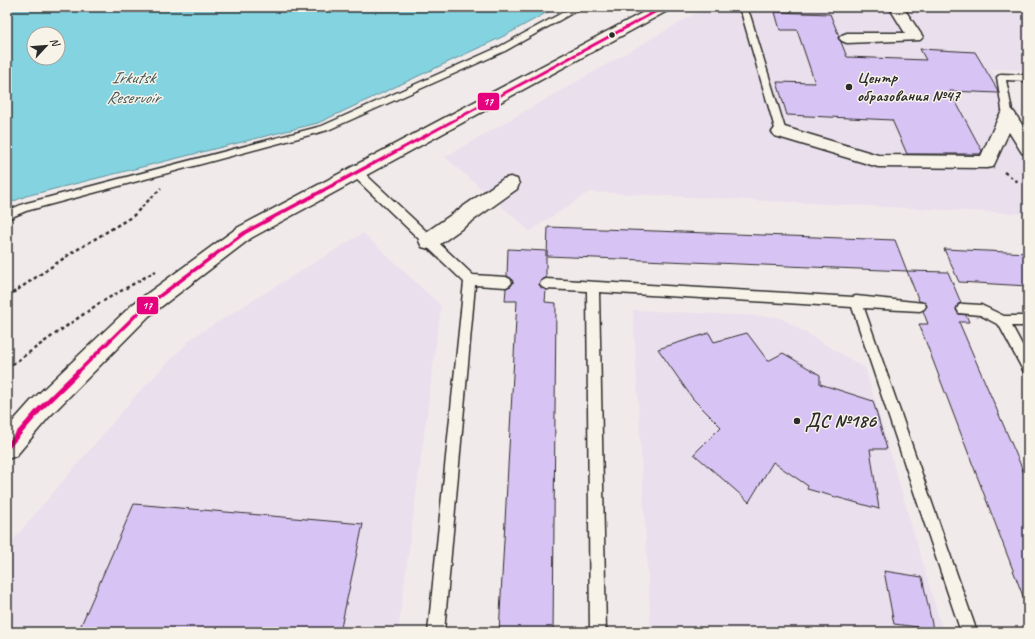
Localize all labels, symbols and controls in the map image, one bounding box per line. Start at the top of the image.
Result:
north arrow [26,26,66,66]
unlabelled marker [607,30,617,40]
text: N [47,35,64,50]
water label: Irkutsk Reservoir [107,67,162,108]
place label: Центр образования №47 [857,68,961,106]
marker: Центр образования №47 [844,82,854,92]
line badge: 17 [477,92,500,111]
text: 17 [483,94,494,108]
line badge: 17 [136,296,159,315]
text: 17 [142,298,153,312]
place label: ДС №186 [805,409,878,433]
marker: ДС №186 [792,416,802,426]

